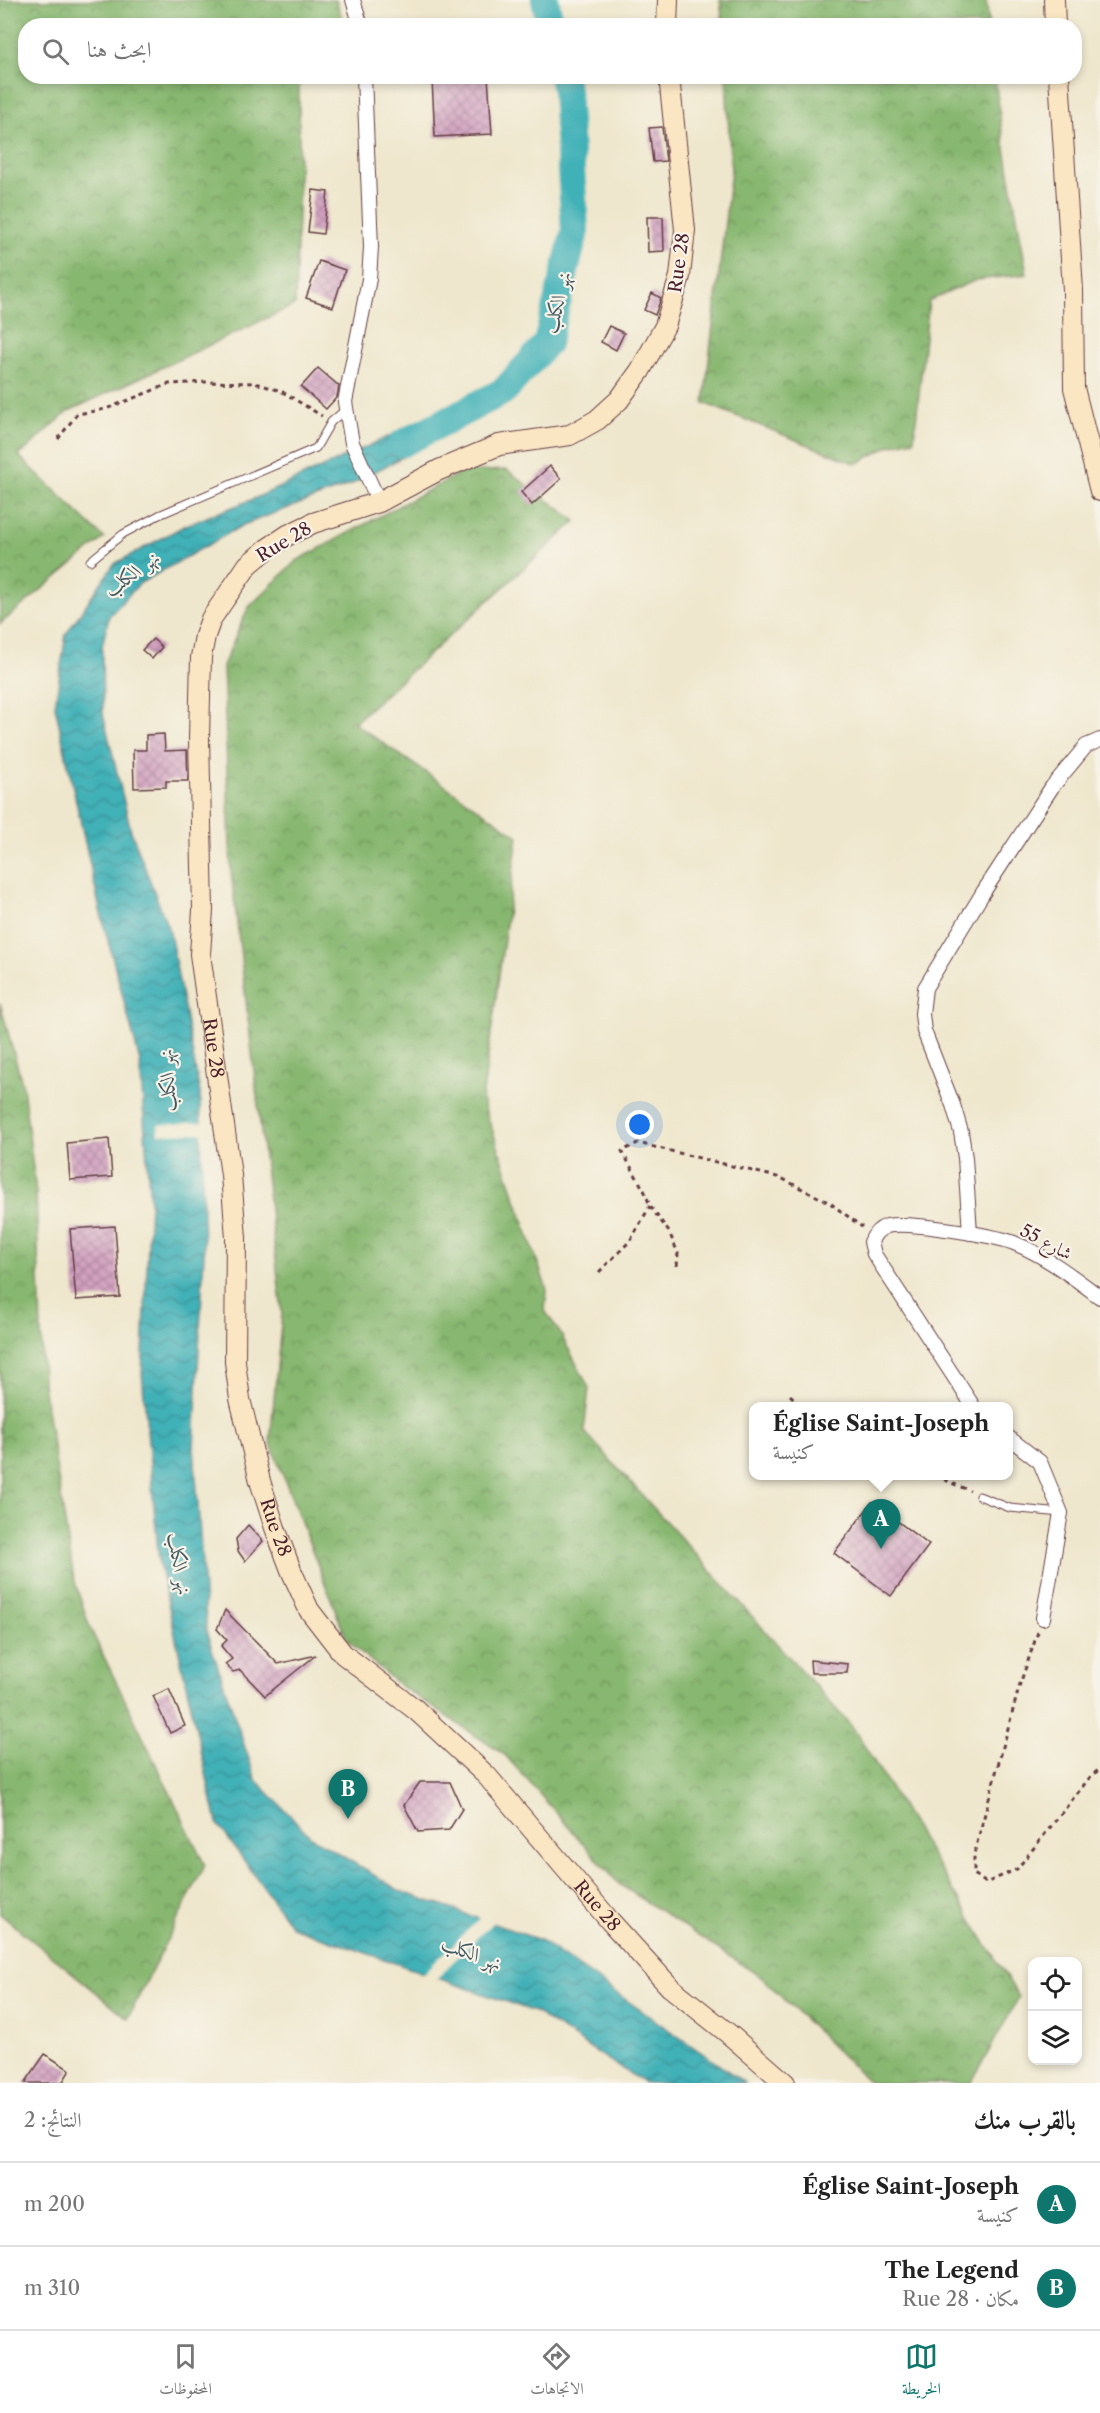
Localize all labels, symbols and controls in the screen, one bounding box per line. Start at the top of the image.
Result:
search box [18,18,1082,84]
icon: search [39,35,72,68]
text: ابحث هنا [87,36,152,63]
street label: Rue 28 [664,232,694,294]
water label: نهر الكلب [538,269,578,336]
street label: Rue 28 [253,517,315,567]
water label: نهر الكلب [99,545,166,603]
street label: Rue 28 [198,1017,228,1079]
water label: نهر الكلب [153,1048,183,1112]
your location [625,1110,654,1139]
street label: شارع 55 [1014,1219,1076,1268]
popup [749,1402,1013,1480]
text: Église Saint-Joseph [773,1410,989,1437]
text: كنيسة [773,1440,815,1464]
street label: Rue 28 [255,1496,296,1560]
pin: A [862,1500,900,1549]
water label: نهر الكلب [161,1531,197,1597]
pin: B [328,1770,368,1819]
street label: Rue 28 [569,1876,625,1936]
water label: نهر الكلب [438,1931,506,1977]
map controls [1028,1957,1082,2065]
button: locate [1028,1957,1082,2011]
button: layers [1028,2011,1082,2065]
text: بالقرب منك [973,2104,1076,2136]
text: النتائج: 2 [24,2108,82,2132]
text: Église Saint-Joseph [802,2173,1019,2200]
text: 200 m [24,2192,85,2216]
text: A [1049,2192,1064,2216]
text: كنيسة [977,2203,1019,2227]
text: The Legend [885,2257,1019,2284]
text: 310 m [24,2276,80,2300]
text: B [1049,2276,1064,2300]
text: مكان · Rue 28 [902,2287,1019,2311]
tab: المحفوظات [159,2340,212,2404]
tab: الاتجاهات [530,2340,584,2404]
tab: الخريطة [902,2340,941,2404]

